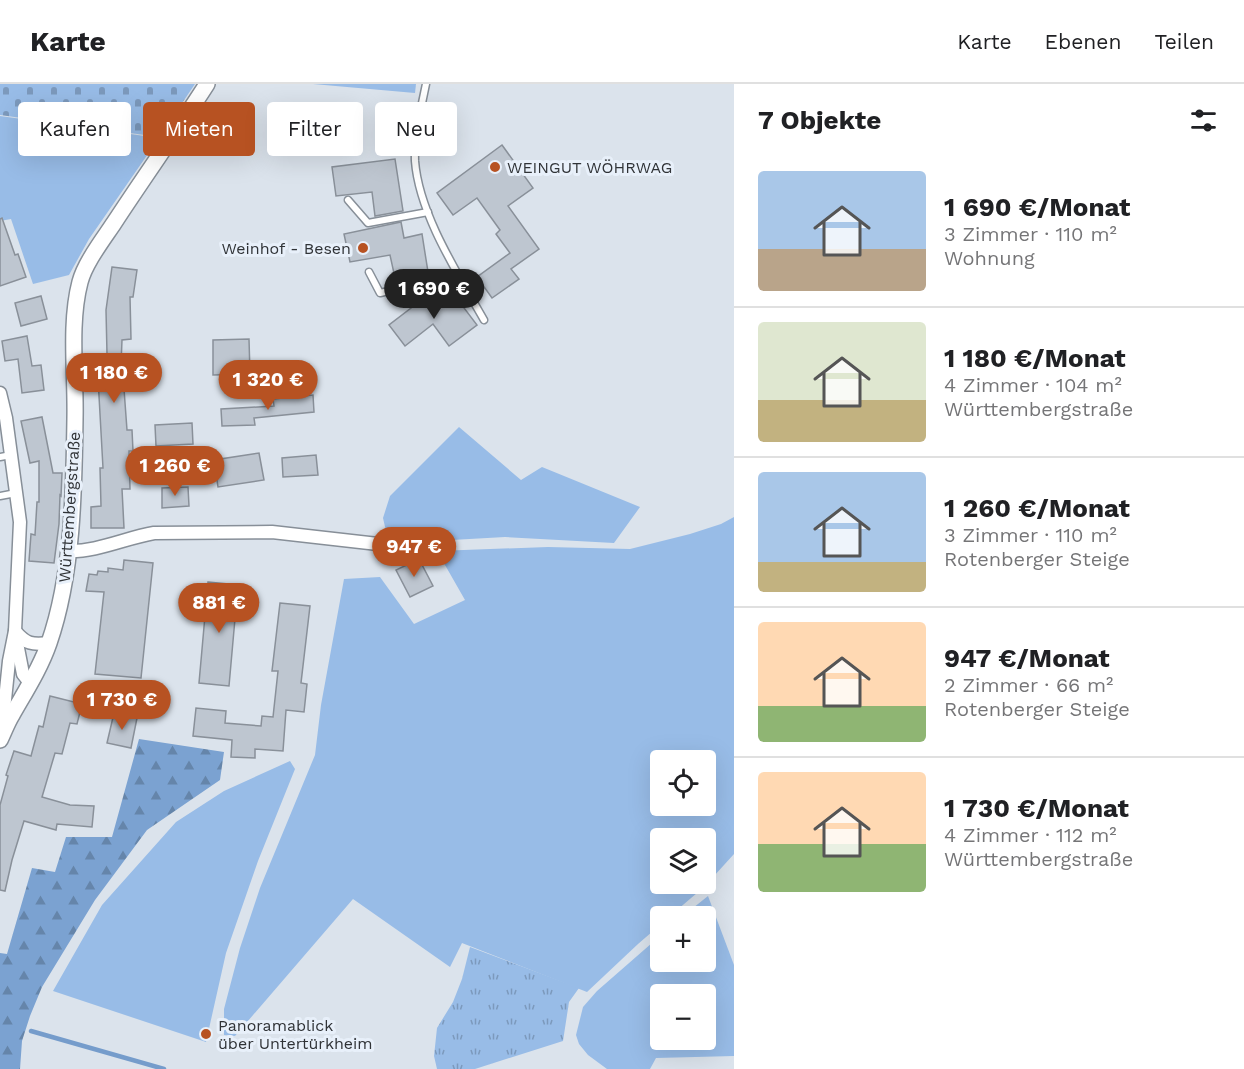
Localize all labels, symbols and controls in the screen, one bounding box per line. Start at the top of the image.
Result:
text: Karte [30,25,106,58]
text: Karte [957,29,1012,54]
text: Ebenen [1045,29,1121,54]
text: Teilen [1154,29,1214,54]
chip: Kaufen [18,102,131,156]
chip: Mieten [143,102,255,156]
chip: Filter [267,102,363,156]
chip: Neu [375,102,457,156]
icon: filters [1187,104,1220,137]
text: 7 Objekte [758,105,881,135]
place label: WEINGUT WÖHRWAG [507,158,672,177]
marker: WEINGUT WÖHRWAG [488,160,502,174]
text: 1 690 €/Monat [944,192,1130,222]
icon: home [806,195,878,267]
text: 3 Zimmer · 110 m² [944,222,1117,246]
place label: Weinhof - Besen [221,239,351,258]
marker: Weinhof - Besen [356,241,370,255]
text: Wohnung [944,246,1035,270]
pin: 1 690 € [379,269,489,320]
text: 1 690 € [398,276,470,300]
text: 1 180 €/Monat [944,343,1126,373]
icon: home [806,346,878,418]
pin: 1 180 € [59,353,169,404]
text: 1 180 € [80,360,148,384]
pin: 1 320 € [213,360,323,411]
text: 1 320 € [233,367,303,391]
text: 4 Zimmer · 104 m² [944,373,1122,397]
text: Württembergstraße [944,397,1133,421]
street label: Württembergstraße [55,431,84,583]
pin: 1 260 € [120,446,230,497]
text: 1 260 € [139,453,211,477]
text: 1 260 €/Monat [944,493,1130,523]
icon: home [806,496,878,568]
text: 3 Zimmer · 110 m² [944,523,1117,547]
pin: 947 € [372,527,456,578]
text: 947 € [386,534,442,558]
text: Rotenberger Steige [944,547,1130,571]
pin: 881 € [177,583,261,634]
text: 881 € [192,590,246,614]
text: 947 €/Monat [944,643,1110,673]
icon: home [806,646,878,718]
text: 2 Zimmer · 66 m² [944,673,1113,697]
pin: 1 730 € [67,680,177,731]
text: 1 730 € [87,687,157,711]
text: Rotenberger Steige [944,697,1130,721]
map controls [650,750,716,1050]
button: locate [650,750,716,816]
text: 1 730 €/Monat [944,793,1129,823]
icon: home [806,796,878,868]
text: 4 Zimmer · 112 m² [944,823,1117,847]
button: layers [650,828,716,894]
text: Württembergstraße [944,847,1133,871]
button: + [650,906,716,972]
button: − [650,984,716,1050]
place label: Panoramablick über Untertürkheim [218,1016,373,1053]
marker: Panoramablick über Untertürkheim [199,1027,213,1041]

